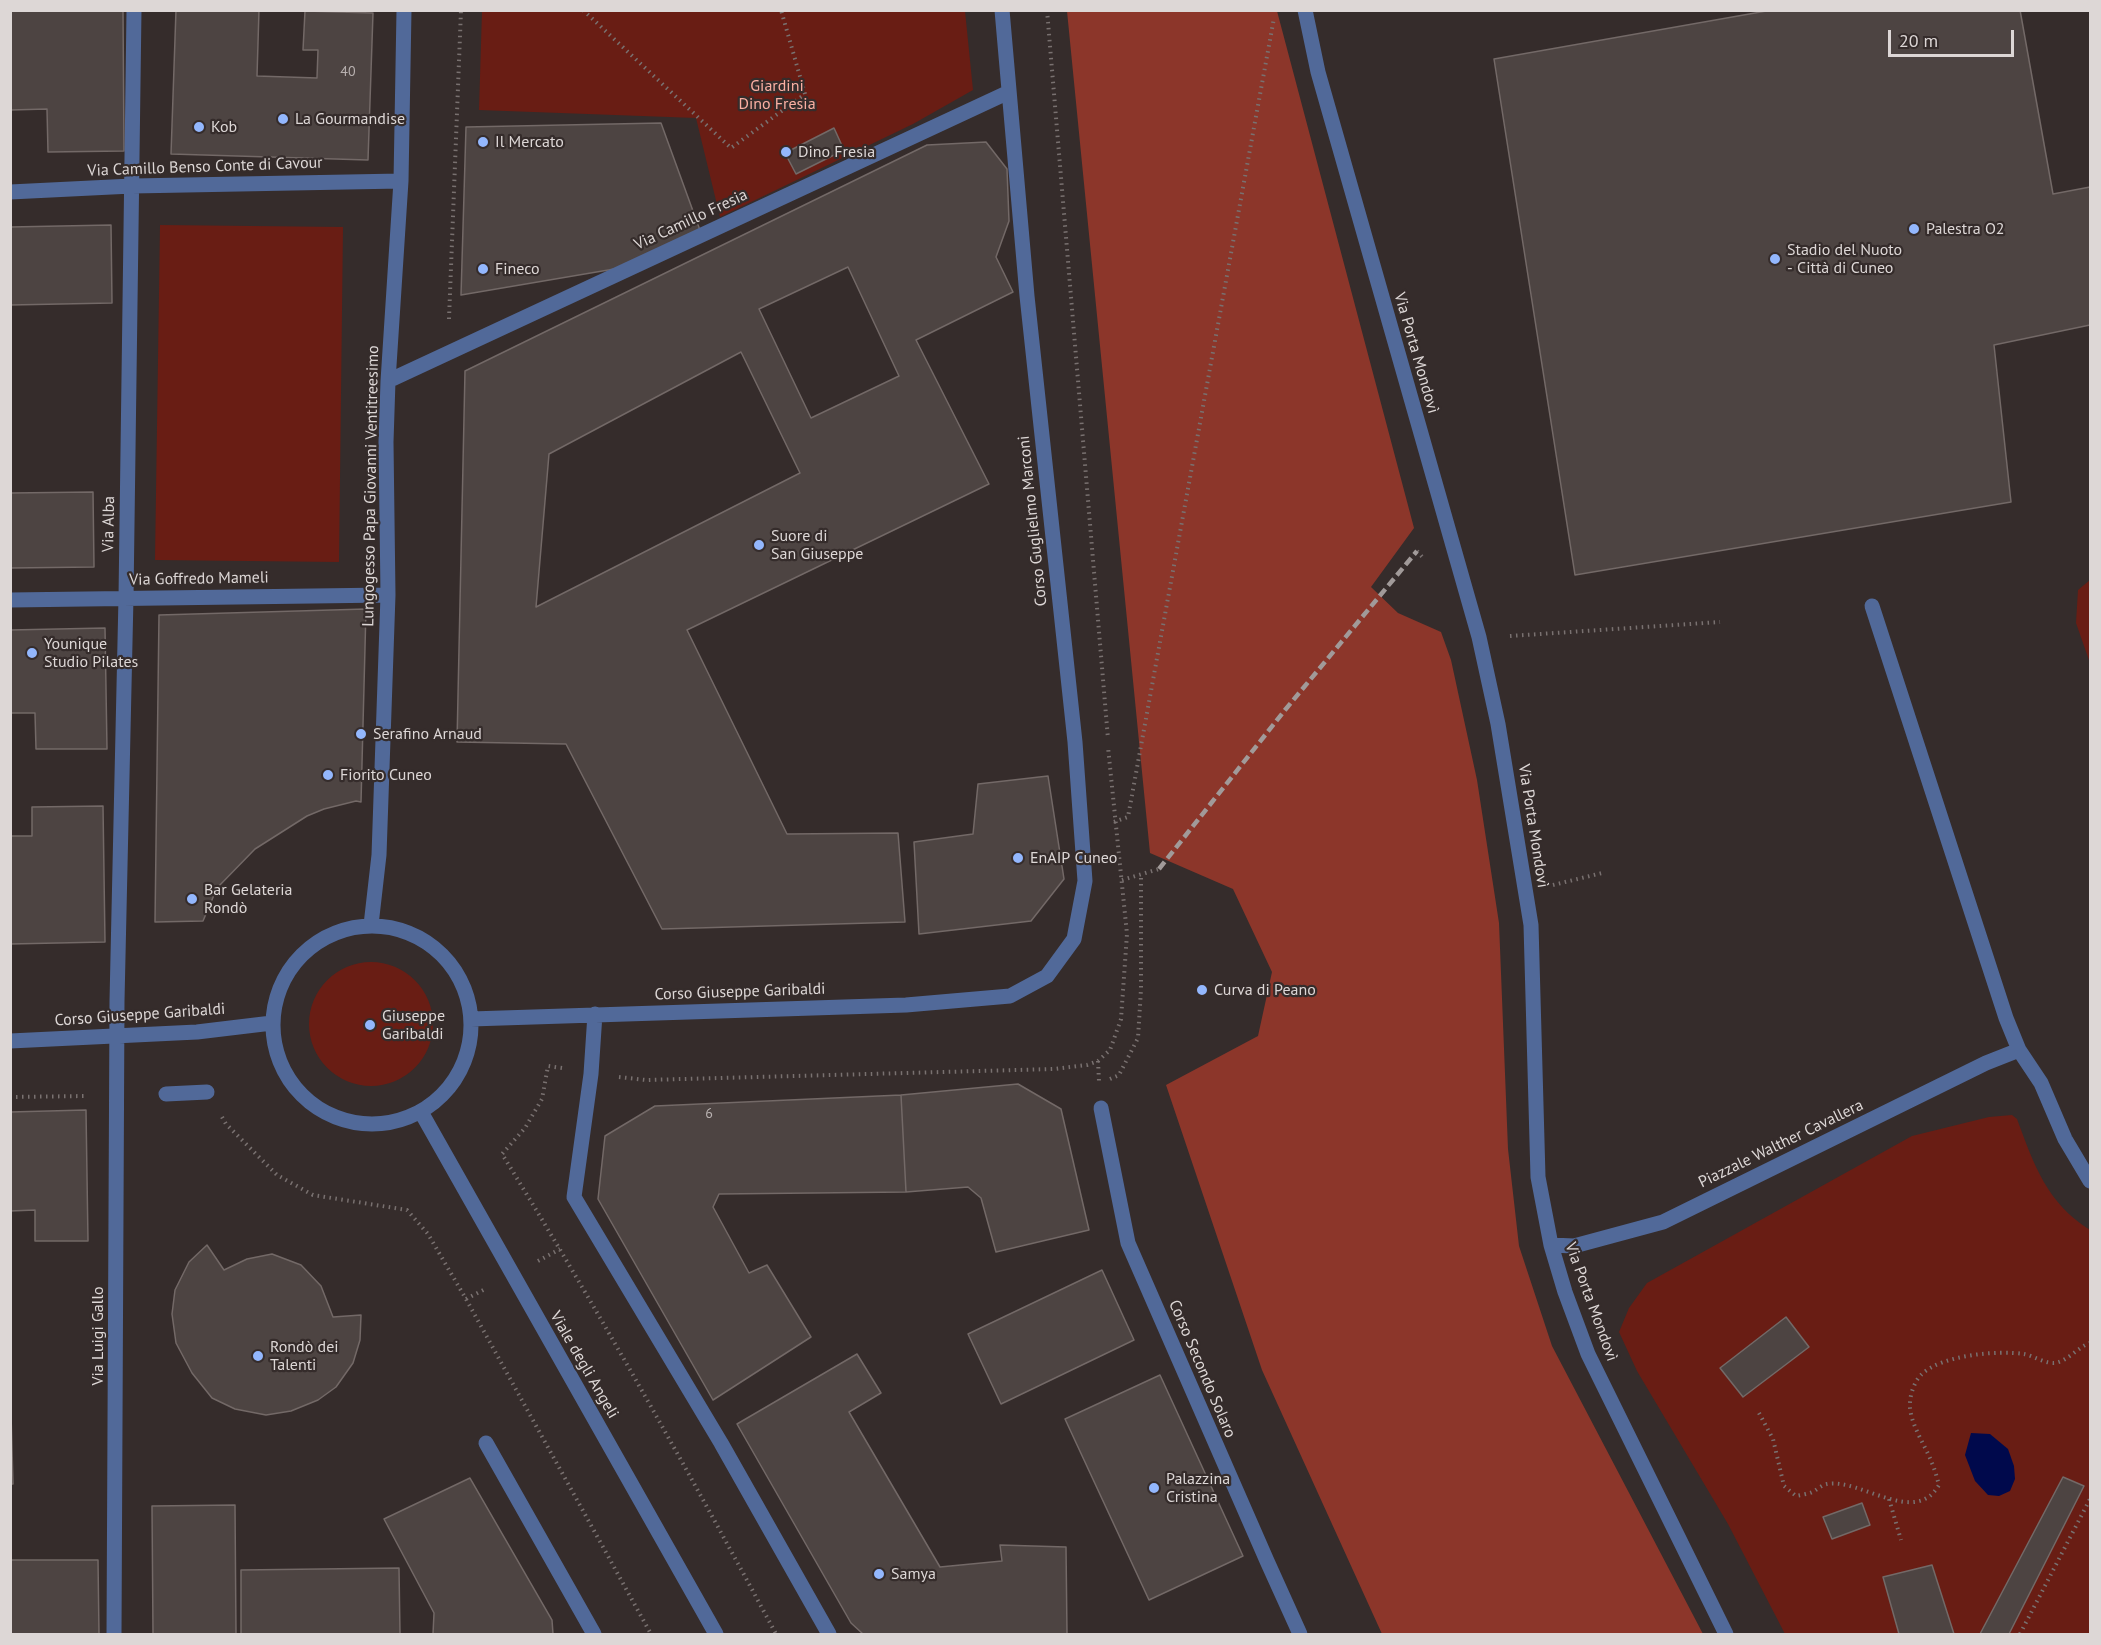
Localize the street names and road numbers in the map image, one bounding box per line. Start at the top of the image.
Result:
street label: Via Camillo Benso Conte di Cavour [87,153,323,181]
street label: Via Camillo Fresia [631,185,751,255]
street label: Via Porta Mondovì [1390,290,1442,416]
street label: Lungogesso Papa Giovanni Ventitreesimo [359,345,383,627]
street label: Corso Guglielmo Marconi [1015,435,1051,607]
street label: Via Alba [99,496,119,552]
street label: Via Goffredo Mameli [129,568,269,590]
street label: Via Porta Mondovì [1514,763,1552,889]
street label: Corso Giuseppe Garibaldi [654,979,826,1005]
street label: Corso Giuseppe Garibaldi [54,999,226,1031]
street label: Piazzale Walther Cavallera [1695,1096,1867,1192]
street label: Via Porta Mondovì [1561,1240,1621,1364]
street label: Via Luigi Gallo [88,1286,108,1386]
street label: Corso Secondo Solaro [1164,1297,1240,1441]
street label: Viale degli Angeli [546,1308,622,1422]

